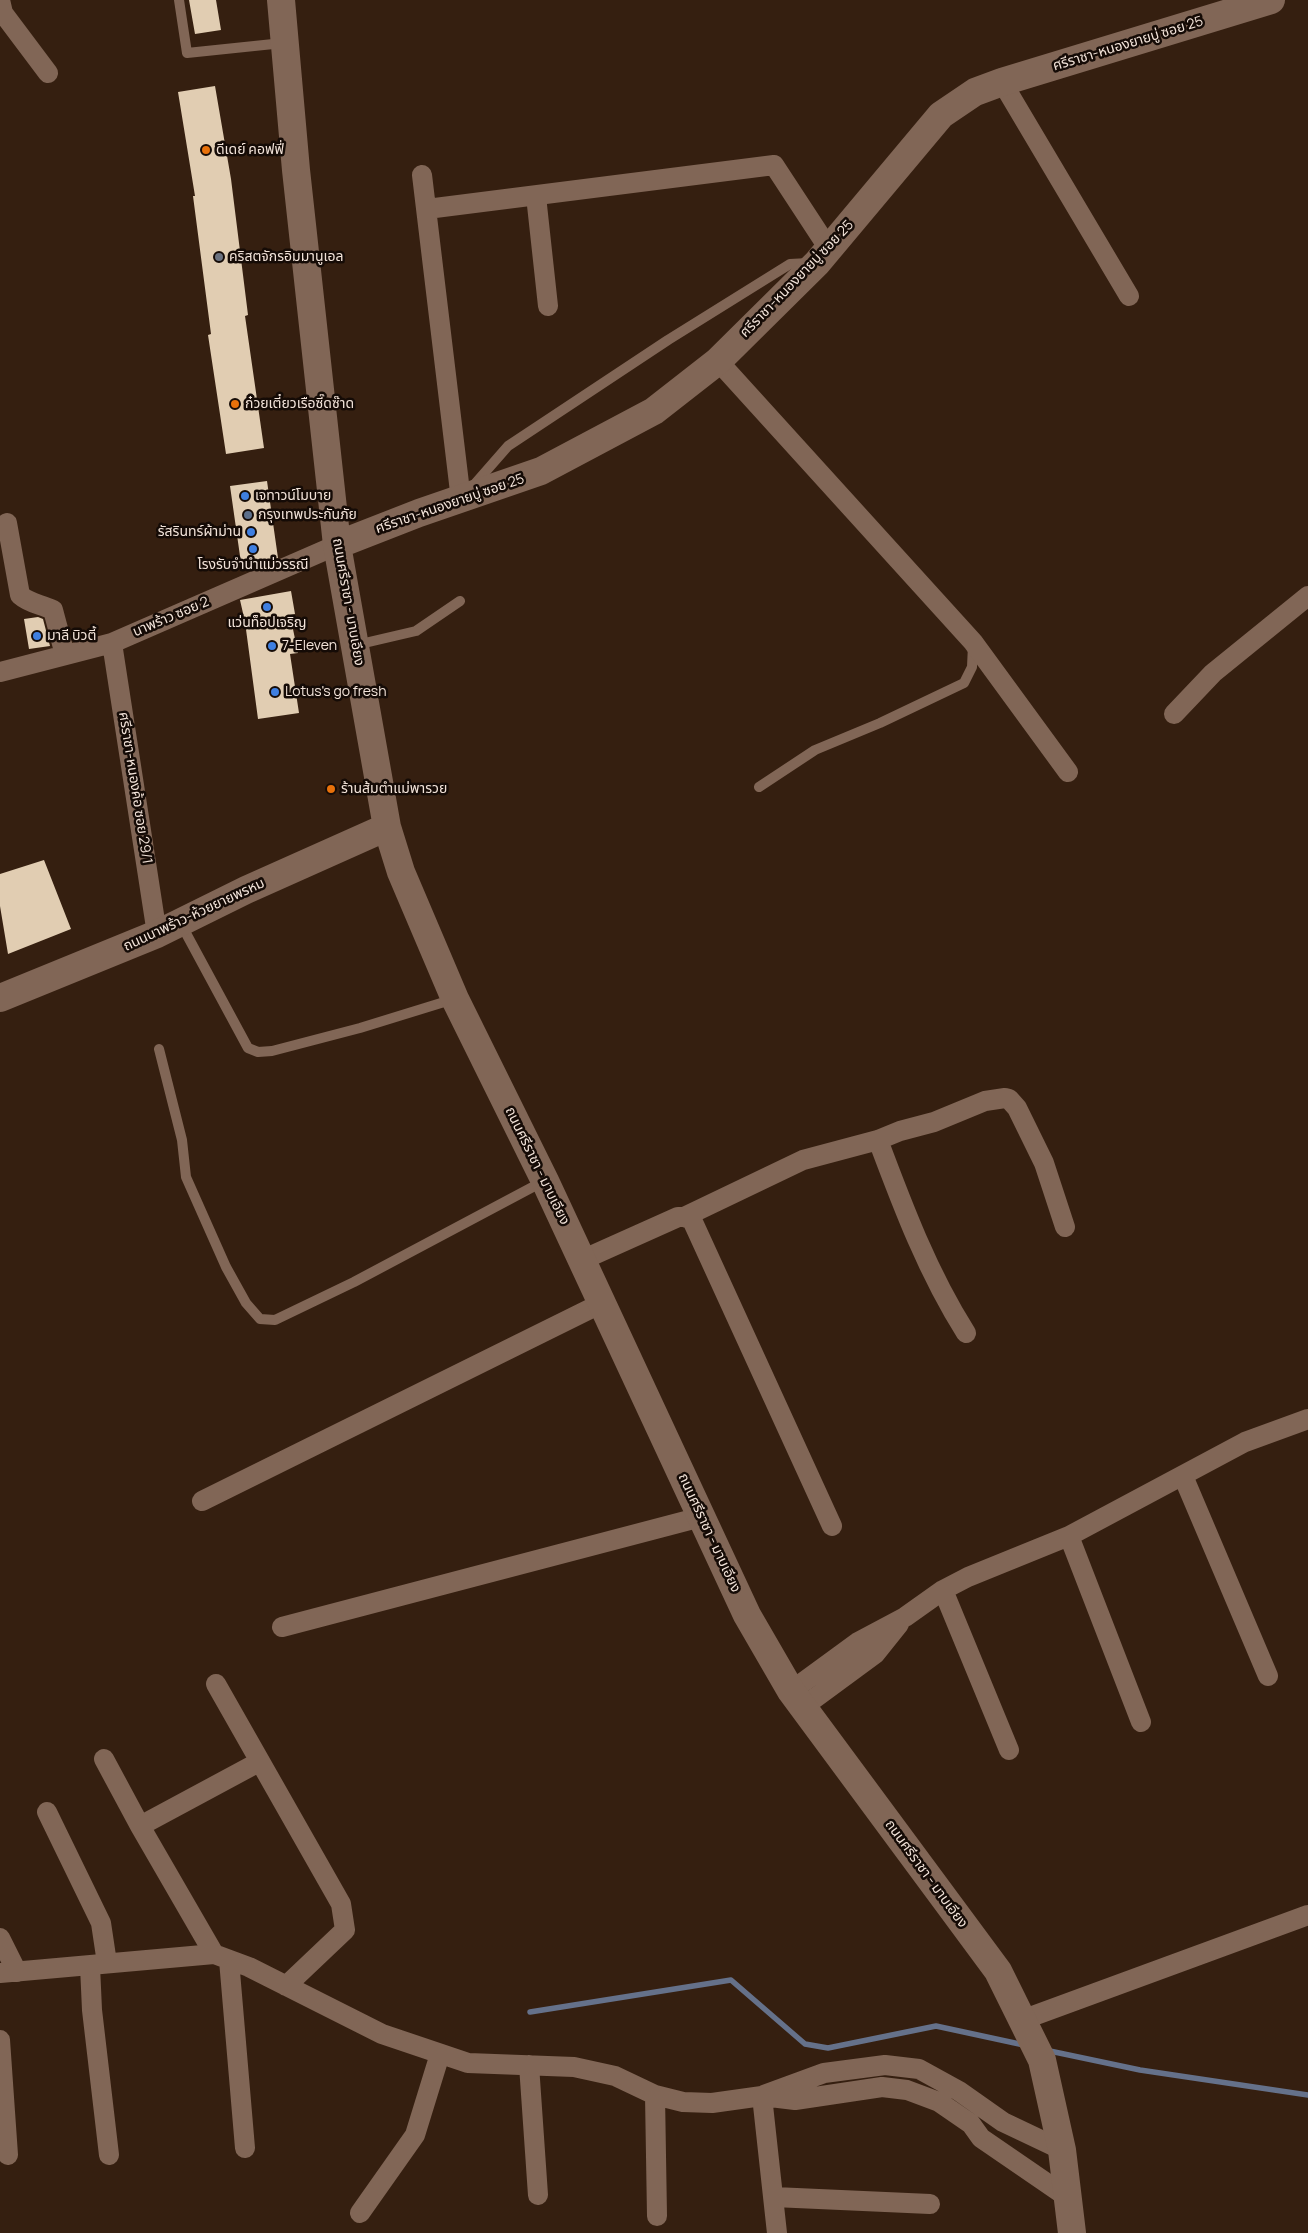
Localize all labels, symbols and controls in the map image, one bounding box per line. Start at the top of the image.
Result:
street label: ศรีราชา-หนองยายบู่ ซอย 25 [1051,13,1205,75]
place label: ดีเดย์ คอฟฟี่ [216,142,284,158]
marker: ดีเดย์ คอฟฟี่ [200,144,212,156]
street label: ศรีราชา-หนองยายบู่ ซอย 25 [737,217,857,341]
place label: คริสตจักรอิมมานูเอล [229,249,344,265]
marker: คริสตจักรอิมมานูเอล [213,251,225,263]
place label: ก๋วยเตี๋ยวเรือซี๊ดซ๊าด [245,396,354,412]
marker: ก๋วยเตี๋ยวเรือซี๊ดซ๊าด [229,398,241,410]
street label: ศรีราชา-หนองยายบู่ ซอย 25 [373,471,527,537]
place label: เจทาวน์โมบาย [255,488,331,504]
marker: เจทาวน์โมบาย [239,490,251,502]
place label: กรุงเทพประกันภัย [258,507,357,523]
marker: กรุงเทพประกันภัย [242,509,254,521]
place label: รัสรินทร์ผ้าม่าน [158,524,241,540]
marker: รัสรินทร์ผ้าม่าน [245,526,257,538]
street label: ถนนศรีราชา - มาบเอียง [329,537,367,667]
marker: โรงรับจำนำแม่วรรณี [247,543,259,555]
place label: โรงรับจำนำแม่วรรณี [197,557,309,573]
street label: นาพร้าว ซอย 2 [130,593,212,641]
marker: แว่นท็อปเจริญ [261,601,273,613]
place label: แว่นท็อปเจริญ [227,615,307,631]
place label: มาลี บิวตี้ [47,628,96,644]
marker: มาลี บิวตี้ [31,630,43,642]
place label: 7-Eleven [282,638,337,654]
marker: 7-Eleven [266,640,278,652]
place label: Lotus's go fresh [285,684,387,700]
marker: Lotus's go fresh [269,686,281,698]
street label: ศรีราชา-หนองค้อ ซอย 29/1 [115,711,155,865]
place label: ร้านส้มตำแม่พารวย [341,781,447,797]
marker: ร้านส้มตำแม่พารวย [325,783,337,795]
street label: ถนนนาพร้าว-ห้วยยายพรหม [121,875,267,955]
street label: ถนนศรีราชา - มาบเอียง [501,1104,573,1228]
street label: ถนนศรีราชา - มาบเอียง [674,1471,744,1595]
street label: ถนนศรีราชา - มาบเอียง [881,1817,971,1931]

